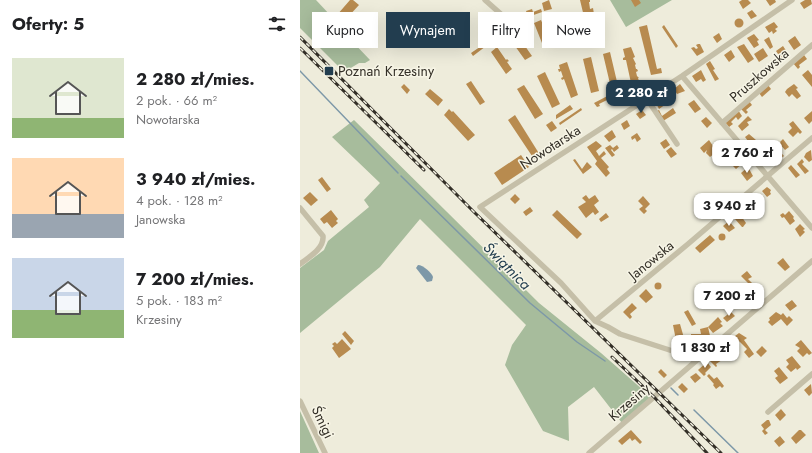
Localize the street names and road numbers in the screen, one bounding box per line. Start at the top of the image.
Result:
street label: Pruszkowska [725,43,793,107]
street label: Nowotarska [516,120,584,174]
street label: Janowska [623,236,678,286]
street label: Krzesiny [604,378,655,426]
street label: Śmigi [307,402,339,442]

